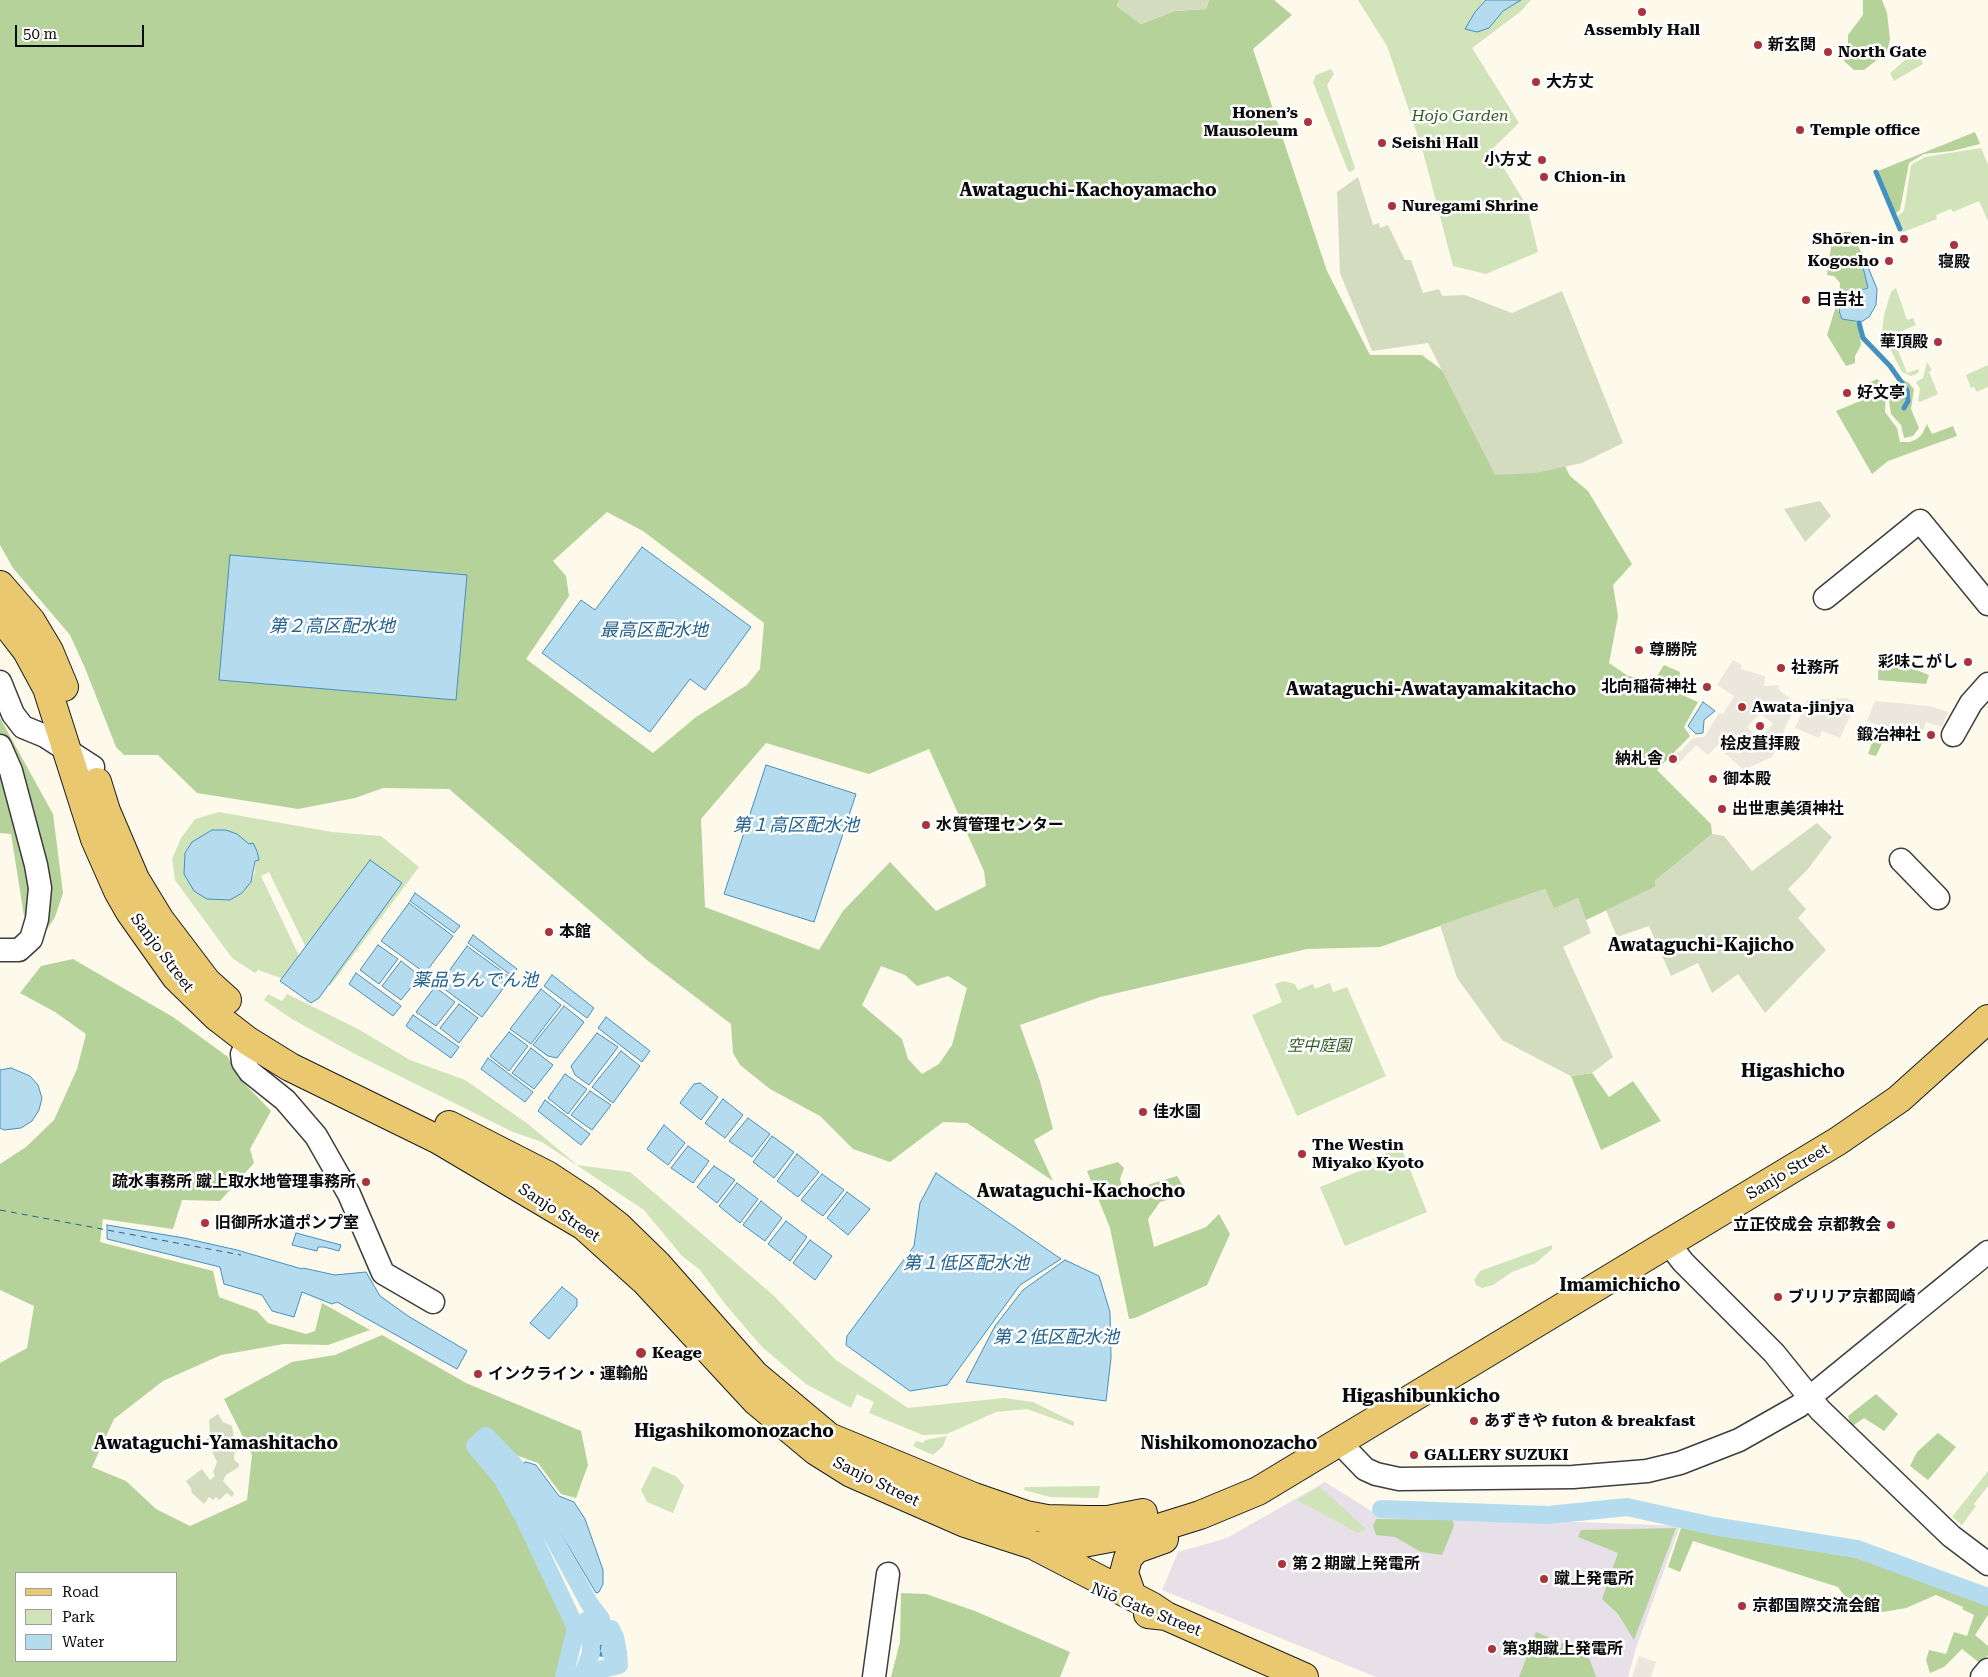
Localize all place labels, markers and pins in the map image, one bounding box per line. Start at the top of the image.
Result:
marker: Assembly Hall [1636,6,1648,18]
place label: Assembly Hall [1584,20,1700,40]
place label: 新玄関 [1768,35,1816,55]
marker: 新玄関 [1752,39,1764,51]
place label: North Gate [1838,42,1927,62]
marker: North Gate [1822,46,1834,58]
place label: 大方丈 [1546,72,1594,92]
marker: 大方丈 [1530,76,1542,88]
place label: Honen’s Mausoleum [1203,103,1298,141]
marker: Honen’s Mausoleum [1302,116,1314,128]
place label: Temple office [1810,120,1920,140]
marker: Temple office [1794,124,1806,136]
place label: Seishi Hall [1392,133,1479,153]
marker: Seishi Hall [1376,137,1388,149]
place label: 小方丈 [1484,150,1532,170]
marker: 小方丈 [1536,154,1548,166]
place label: Chion-in [1554,167,1626,187]
marker: Chion-in [1538,171,1550,183]
place label: Nuregami Shrine [1402,196,1538,216]
marker: Nuregami Shrine [1386,200,1398,212]
place label: Shōren-in [1812,229,1894,249]
marker: Shōren-in [1898,233,1910,245]
marker: 寝殿 [1948,239,1960,251]
place label: Kogosho [1807,251,1879,271]
place label: 寝殿 [1938,252,1970,272]
marker: Kogosho [1883,255,1895,267]
place label: 日吉社 [1816,290,1864,310]
marker: 日吉社 [1800,294,1812,306]
place label: 華頂殿 [1880,332,1928,352]
marker: 華頂殿 [1932,336,1944,348]
place label: 好文亭 [1857,383,1905,403]
marker: 好文亭 [1841,387,1853,399]
place label: 尊勝院 [1649,640,1697,660]
marker: 尊勝院 [1633,644,1645,656]
place label: 彩味こがし [1878,652,1958,672]
marker: 彩味こがし [1962,656,1974,668]
place label: 社務所 [1791,658,1839,678]
marker: 社務所 [1775,662,1787,674]
place label: 北向稲荷神社 [1601,677,1697,697]
marker: 北向稲荷神社 [1701,681,1713,693]
place label: Awata-jinjya [1752,697,1854,717]
marker: Awata-jinjya [1736,701,1748,713]
marker: 桧皮葺拝殿 [1754,720,1766,732]
place label: 鍛冶神社 [1857,725,1921,745]
marker: 鍛冶神社 [1925,729,1937,741]
place label: 桧皮葺拝殿 [1720,734,1800,754]
place label: 納札舎 [1615,749,1663,769]
marker: 納札舎 [1667,753,1679,765]
place label: 御本殿 [1723,769,1771,789]
marker: 御本殿 [1707,773,1719,785]
place label: 出世恵美須神社 [1732,799,1844,819]
marker: 出世恵美須神社 [1716,803,1728,815]
place label: 水質管理センター [936,815,1064,835]
marker: 水質管理センター [920,819,932,831]
place label: 本館 [559,922,591,942]
marker: 本館 [543,926,555,938]
place label: 佳水園 [1153,1102,1201,1122]
marker: 佳水園 [1137,1106,1149,1118]
place label: The Westin Miyako Kyoto [1312,1135,1424,1173]
marker: The Westin Miyako Kyoto [1296,1148,1308,1160]
place label: 疏水事務所 蹴上取水地管理事務所 [112,1172,356,1192]
marker: 疏水事務所 蹴上取水地管理事務所 [360,1176,372,1188]
place label: 旧御所水道ポンプ室 [215,1213,359,1233]
place label: 立正佼成会 京都教会 [1733,1215,1881,1235]
marker: 旧御所水道ポンプ室 [199,1217,211,1229]
marker: 立正佼成会 京都教会 [1885,1219,1897,1231]
place label: ブリリア京都岡崎 [1788,1287,1916,1307]
marker: ブリリア京都岡崎 [1772,1291,1784,1303]
place label: Keage [652,1343,702,1363]
marker: Keage [634,1346,648,1360]
place label: インクライン・運輸船 [488,1364,648,1384]
marker: インクライン・運輸船 [472,1368,484,1380]
place label: あずきや futon & breakfast [1484,1411,1696,1431]
marker: あずきや futon & breakfast [1468,1415,1480,1427]
place label: GALLERY SUZUKI [1424,1445,1569,1465]
marker: GALLERY SUZUKI [1408,1449,1420,1461]
place label: 第２期蹴上発電所 [1292,1554,1420,1574]
marker: 第２期蹴上発電所 [1276,1558,1288,1570]
place label: 蹴上発電所 [1554,1569,1634,1589]
marker: 蹴上発電所 [1538,1573,1550,1585]
place label: 京都国際交流会館 [1752,1596,1880,1616]
marker: 京都国際交流会館 [1736,1600,1748,1612]
place label: 第3期蹴上発電所 [1502,1639,1623,1659]
marker: 第3期蹴上発電所 [1486,1643,1498,1655]

